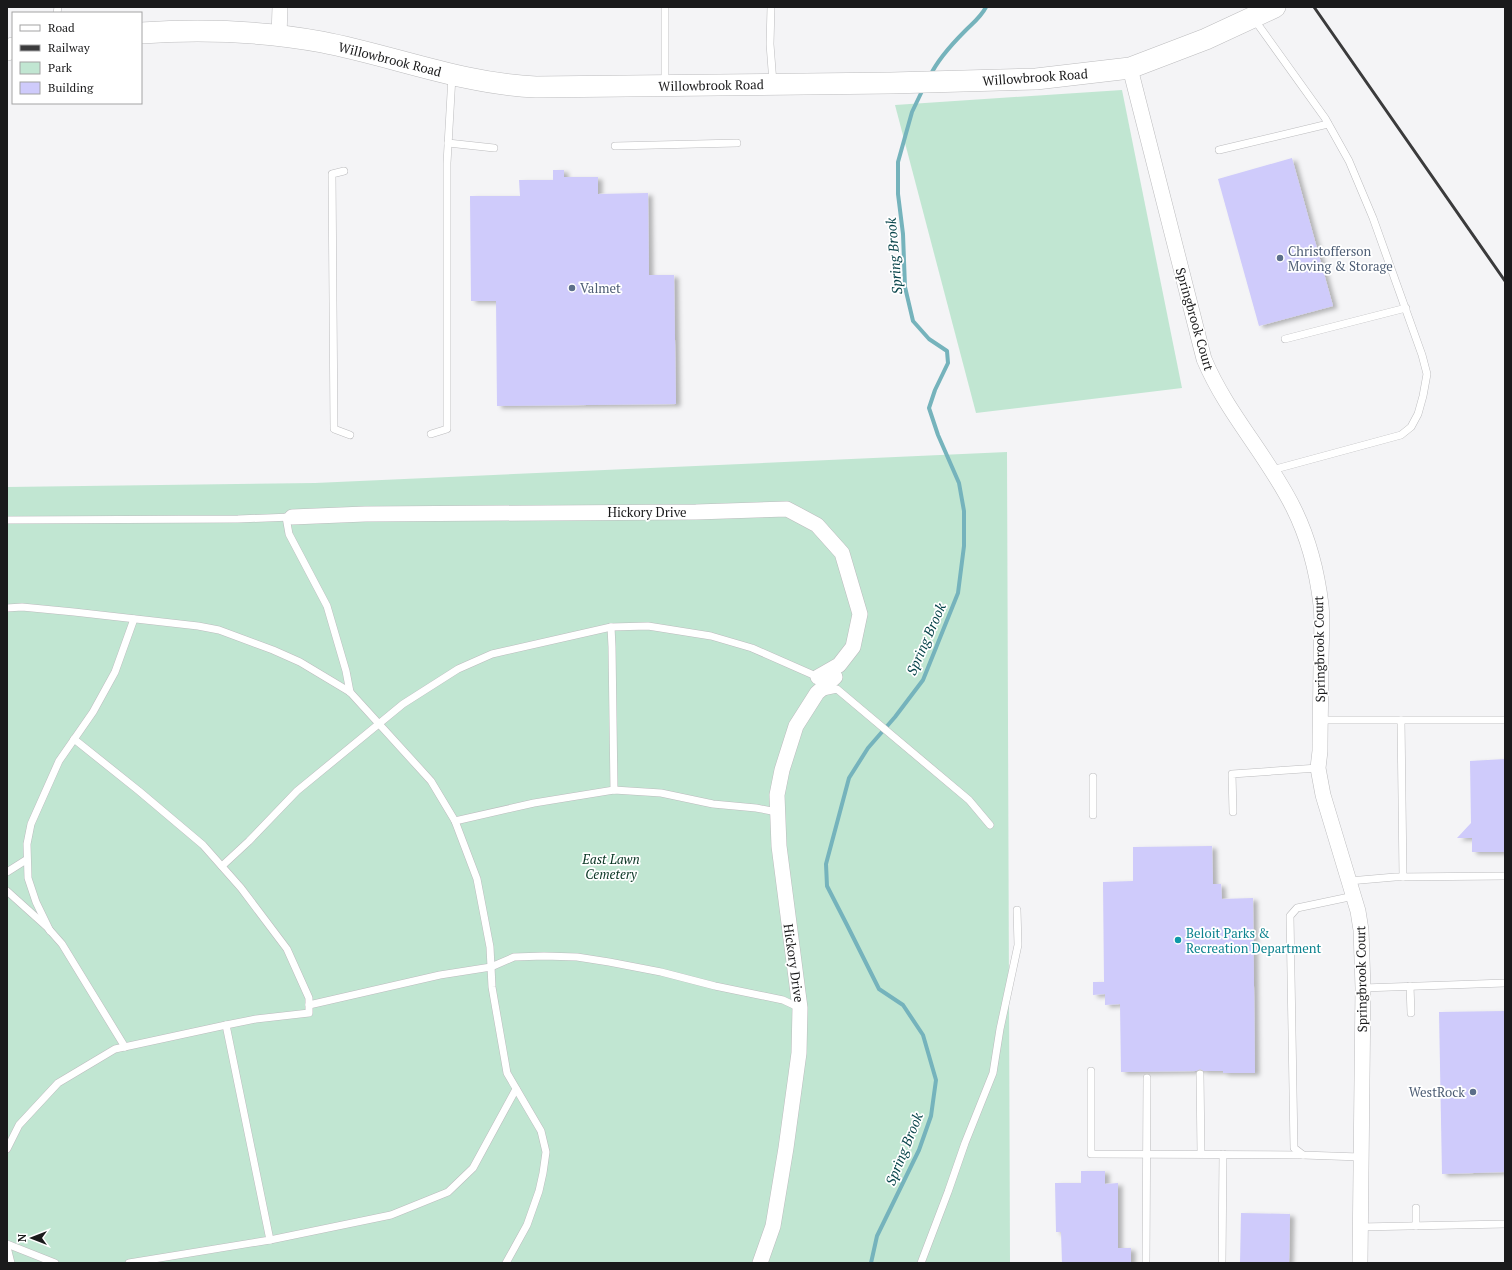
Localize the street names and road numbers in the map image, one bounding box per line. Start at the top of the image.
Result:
street label: Willowbrook Road [337,37,443,81]
street label: Willowbrook Road [982,64,1088,90]
street label: Willowbrook Road [658,75,764,95]
street label: Springbrook Court [1172,265,1218,373]
street label: Hickory Drive [607,503,687,521]
street label: Springbrook Court [1309,595,1329,702]
street label: Hickory Drive [780,923,808,1003]
street label: Springbrook Court [1351,925,1371,1032]

